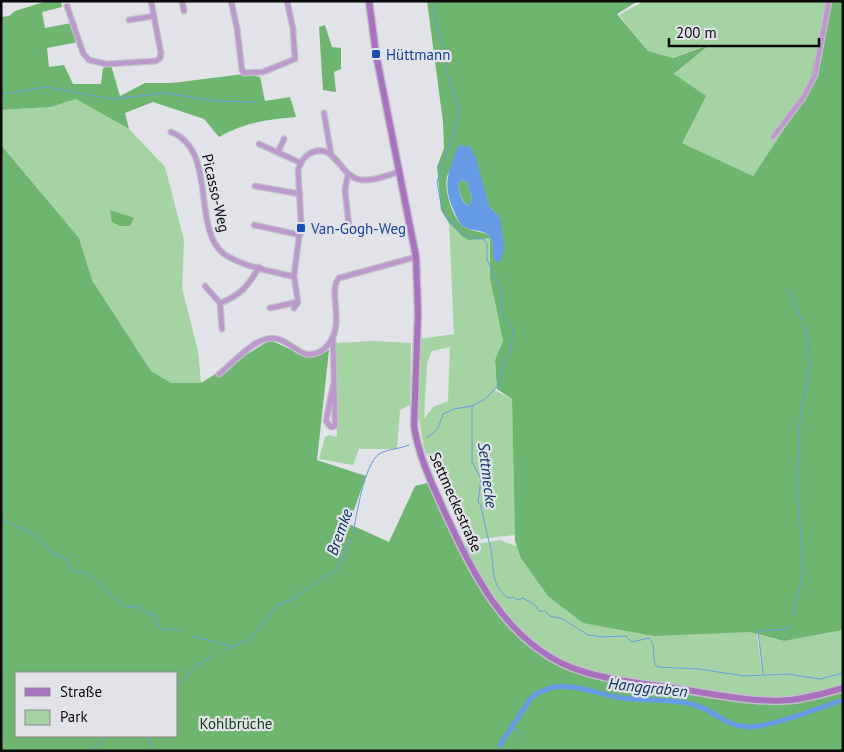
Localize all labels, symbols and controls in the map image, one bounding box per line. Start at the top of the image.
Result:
scale bar [669,15,819,47]
text: 200 m [676,23,717,42]
place label: Hüttmann [386,45,450,64]
marker: Hüttmann [370,48,382,60]
street label: Picasso-Weg [198,152,234,234]
place label: Van-Gogh-Weg [310,219,406,238]
marker: Van-Gogh-Weg [295,222,307,234]
water label: Settmecke [474,441,502,510]
street label: Settmeckestraße [426,449,486,555]
water label: Bremke [321,506,357,558]
legend [15,672,178,737]
water label: Hanggraben [607,673,689,701]
text: Straße [60,682,102,701]
text: Park [60,707,88,726]
park label: Kohlbrüche [200,714,272,733]

